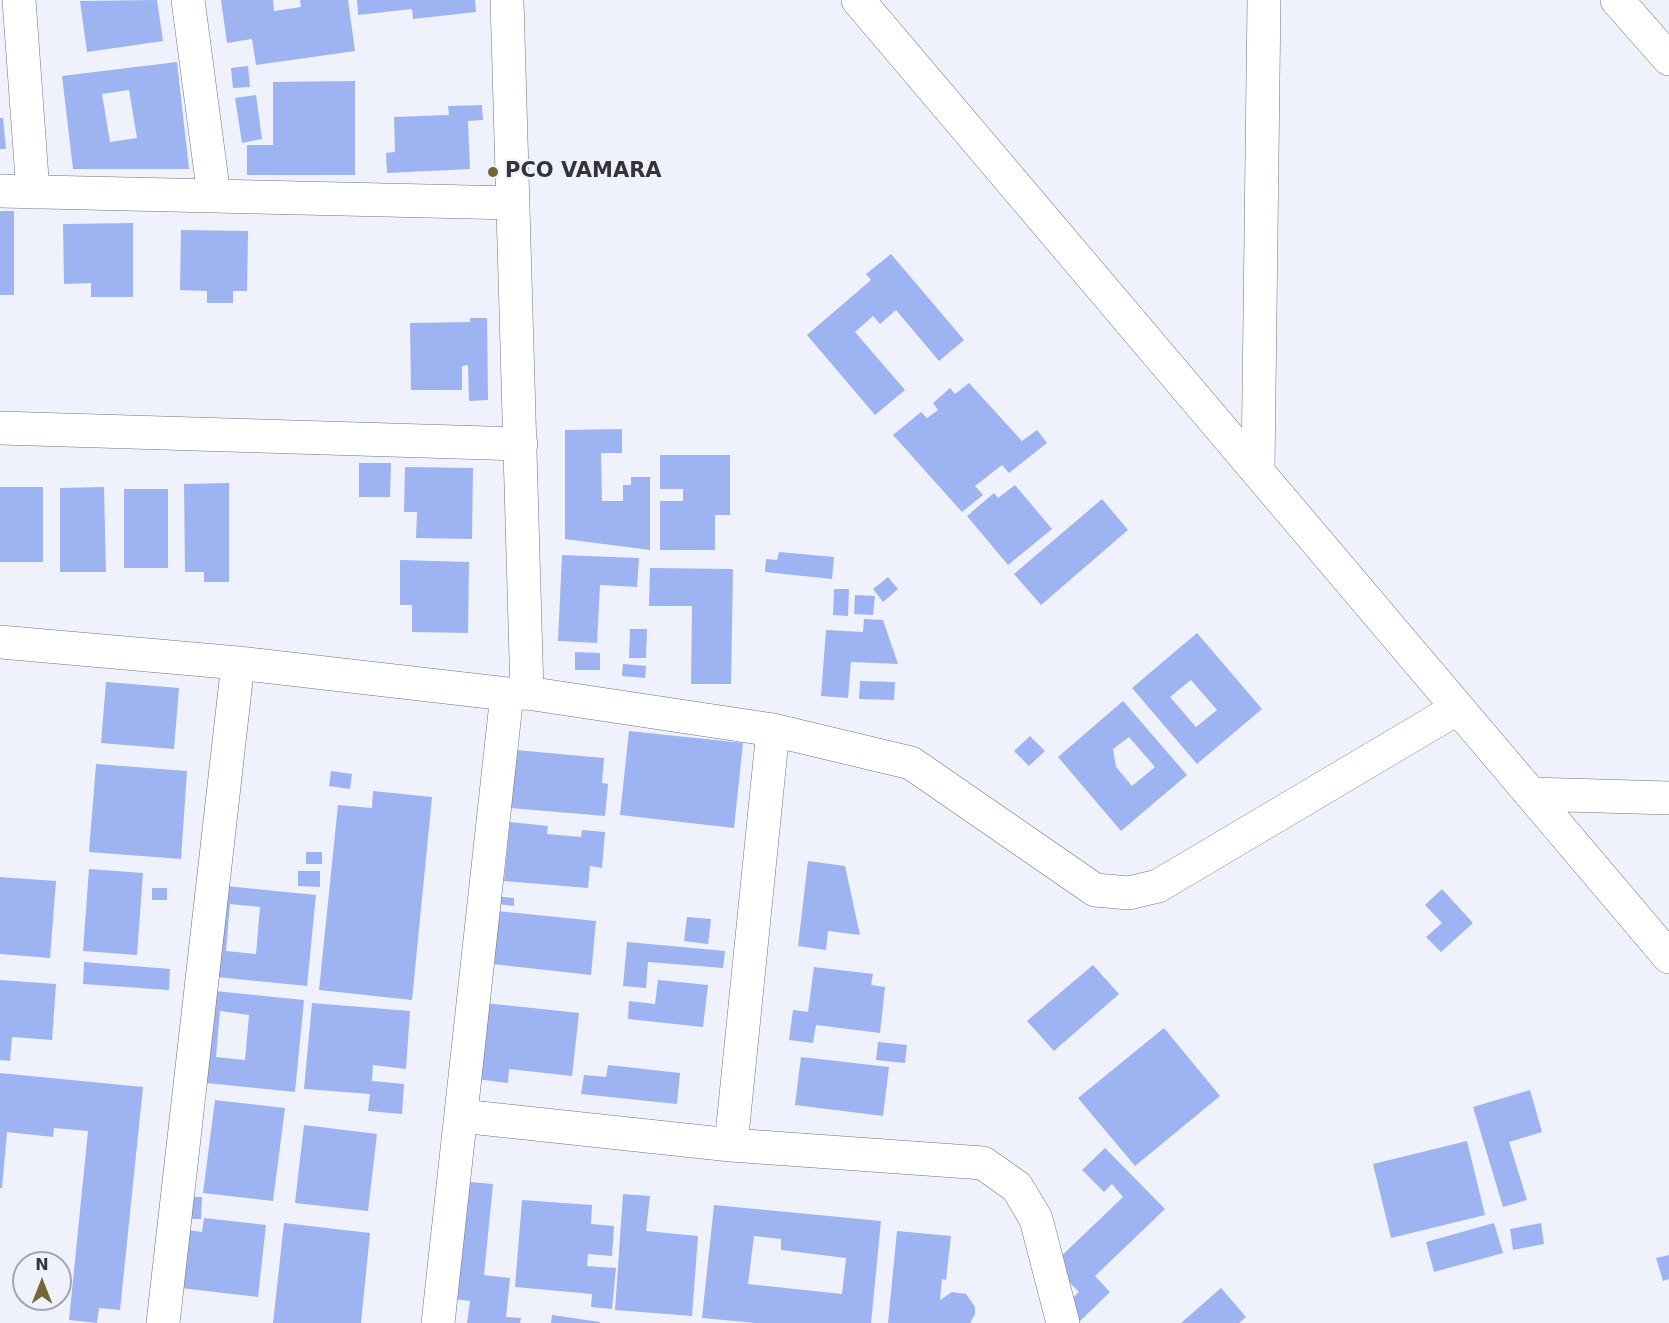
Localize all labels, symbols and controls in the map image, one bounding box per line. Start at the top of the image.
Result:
place label: PCO VAMARA [505,159,662,185]
marker: PCO VAMARA [486,165,500,179]
north arrow [12,1251,72,1311]
text: N [35,1255,49,1274]

